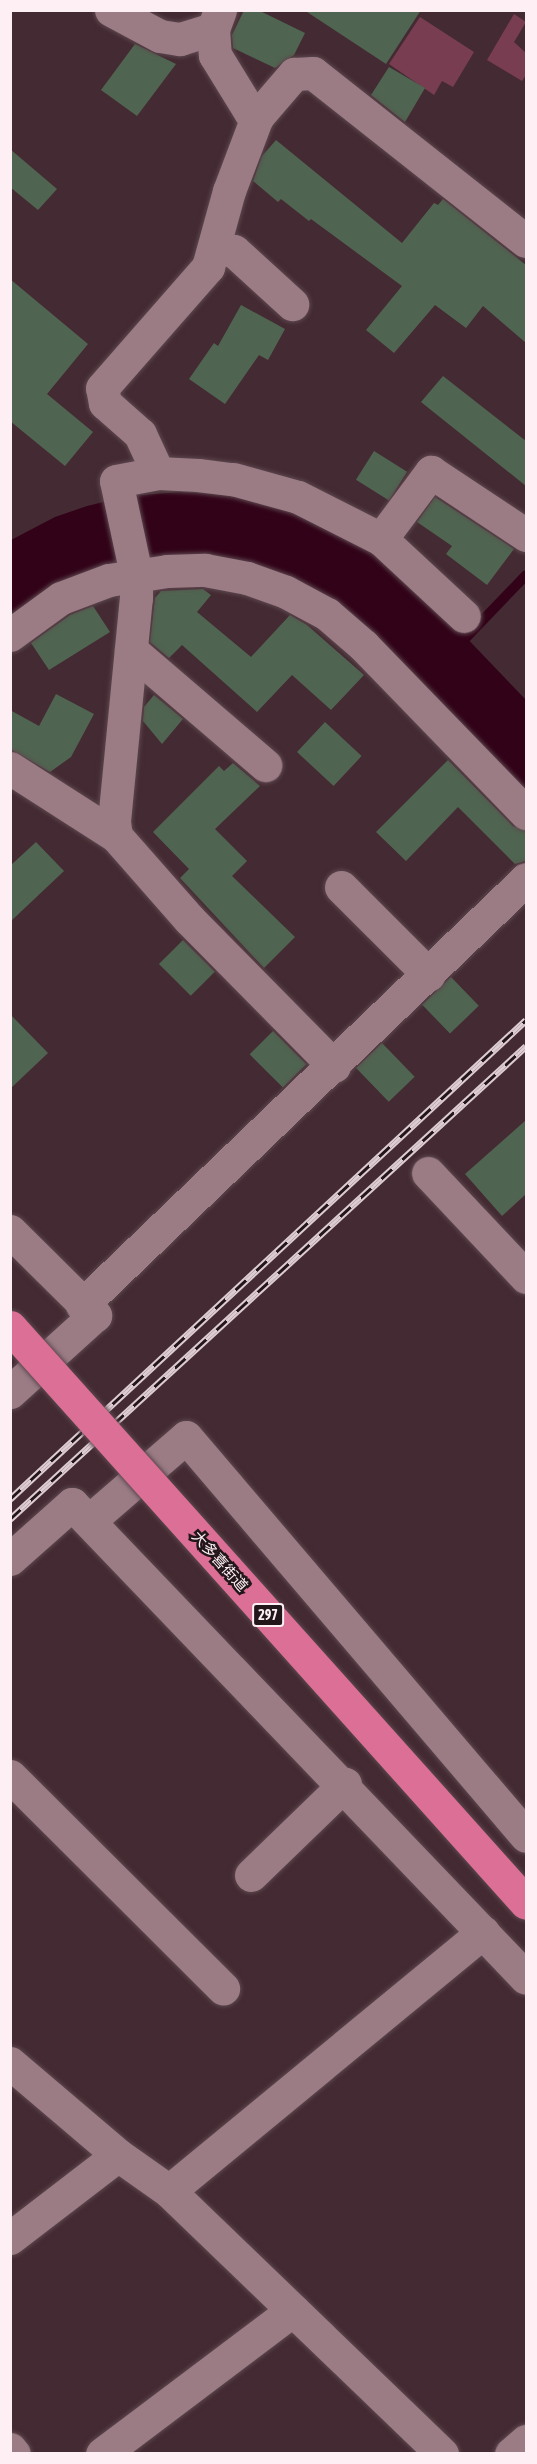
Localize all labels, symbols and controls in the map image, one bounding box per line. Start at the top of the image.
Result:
street label: 大多喜街道 [188,1527,252,1595]
road number: 297 [252,1604,284,1626]

